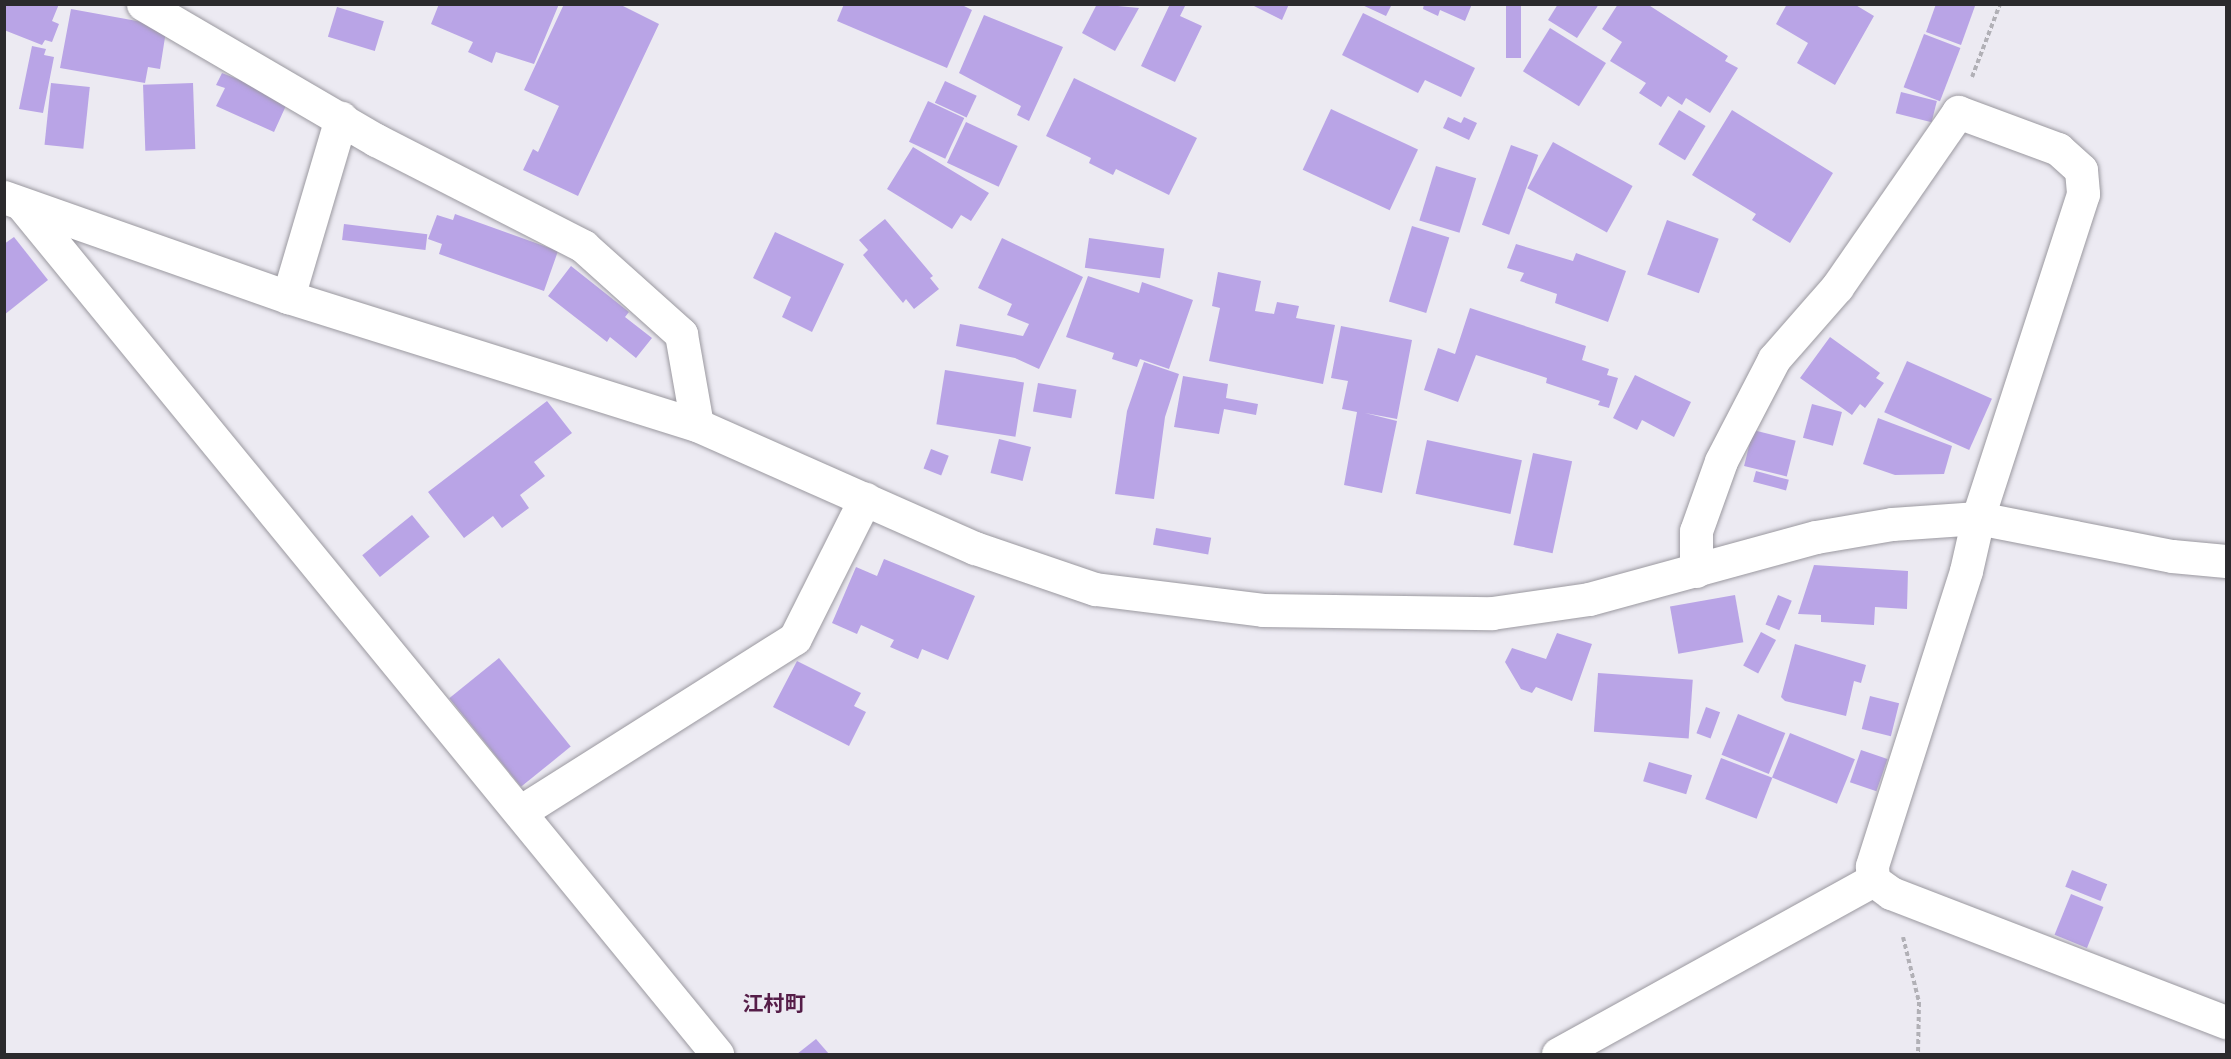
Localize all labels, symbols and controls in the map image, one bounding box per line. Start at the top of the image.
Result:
district label: 江村町 [743,990,805,1016]

